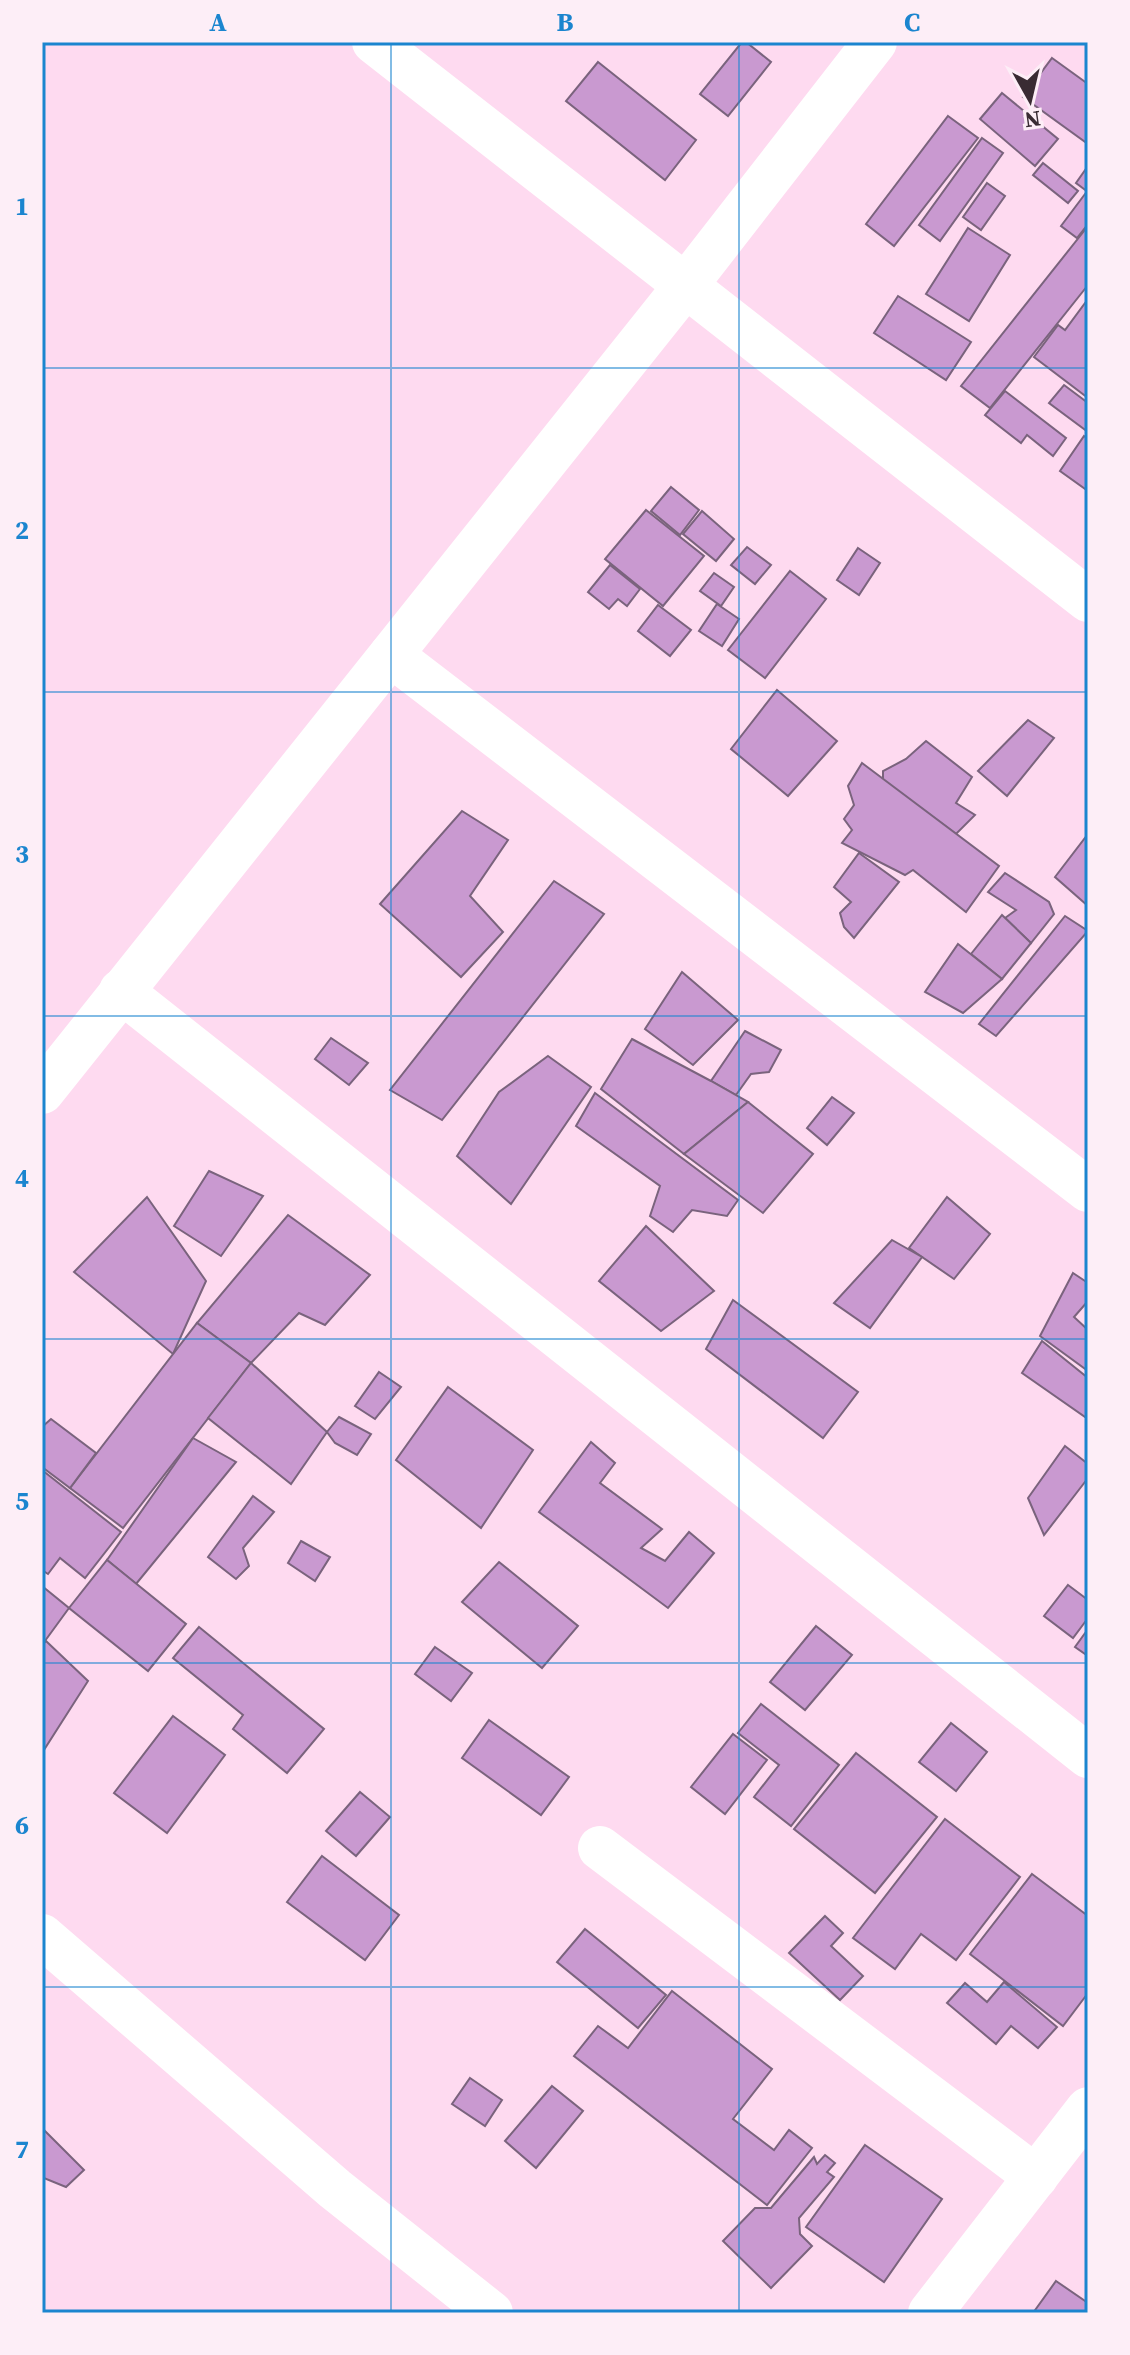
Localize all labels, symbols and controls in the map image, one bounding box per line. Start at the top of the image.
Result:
text: A [209,4,227,40]
text: B [557,4,574,40]
text: C [904,4,920,40]
north arrow [990,60,1070,140]
text: N [1023,104,1043,136]
text: 1 [15,188,29,224]
text: 2 [15,512,29,548]
text: 3 [15,836,29,872]
text: 4 [15,1160,29,1196]
text: 5 [15,1483,29,1519]
text: 6 [15,1807,29,1843]
text: 7 [15,2131,29,2167]

